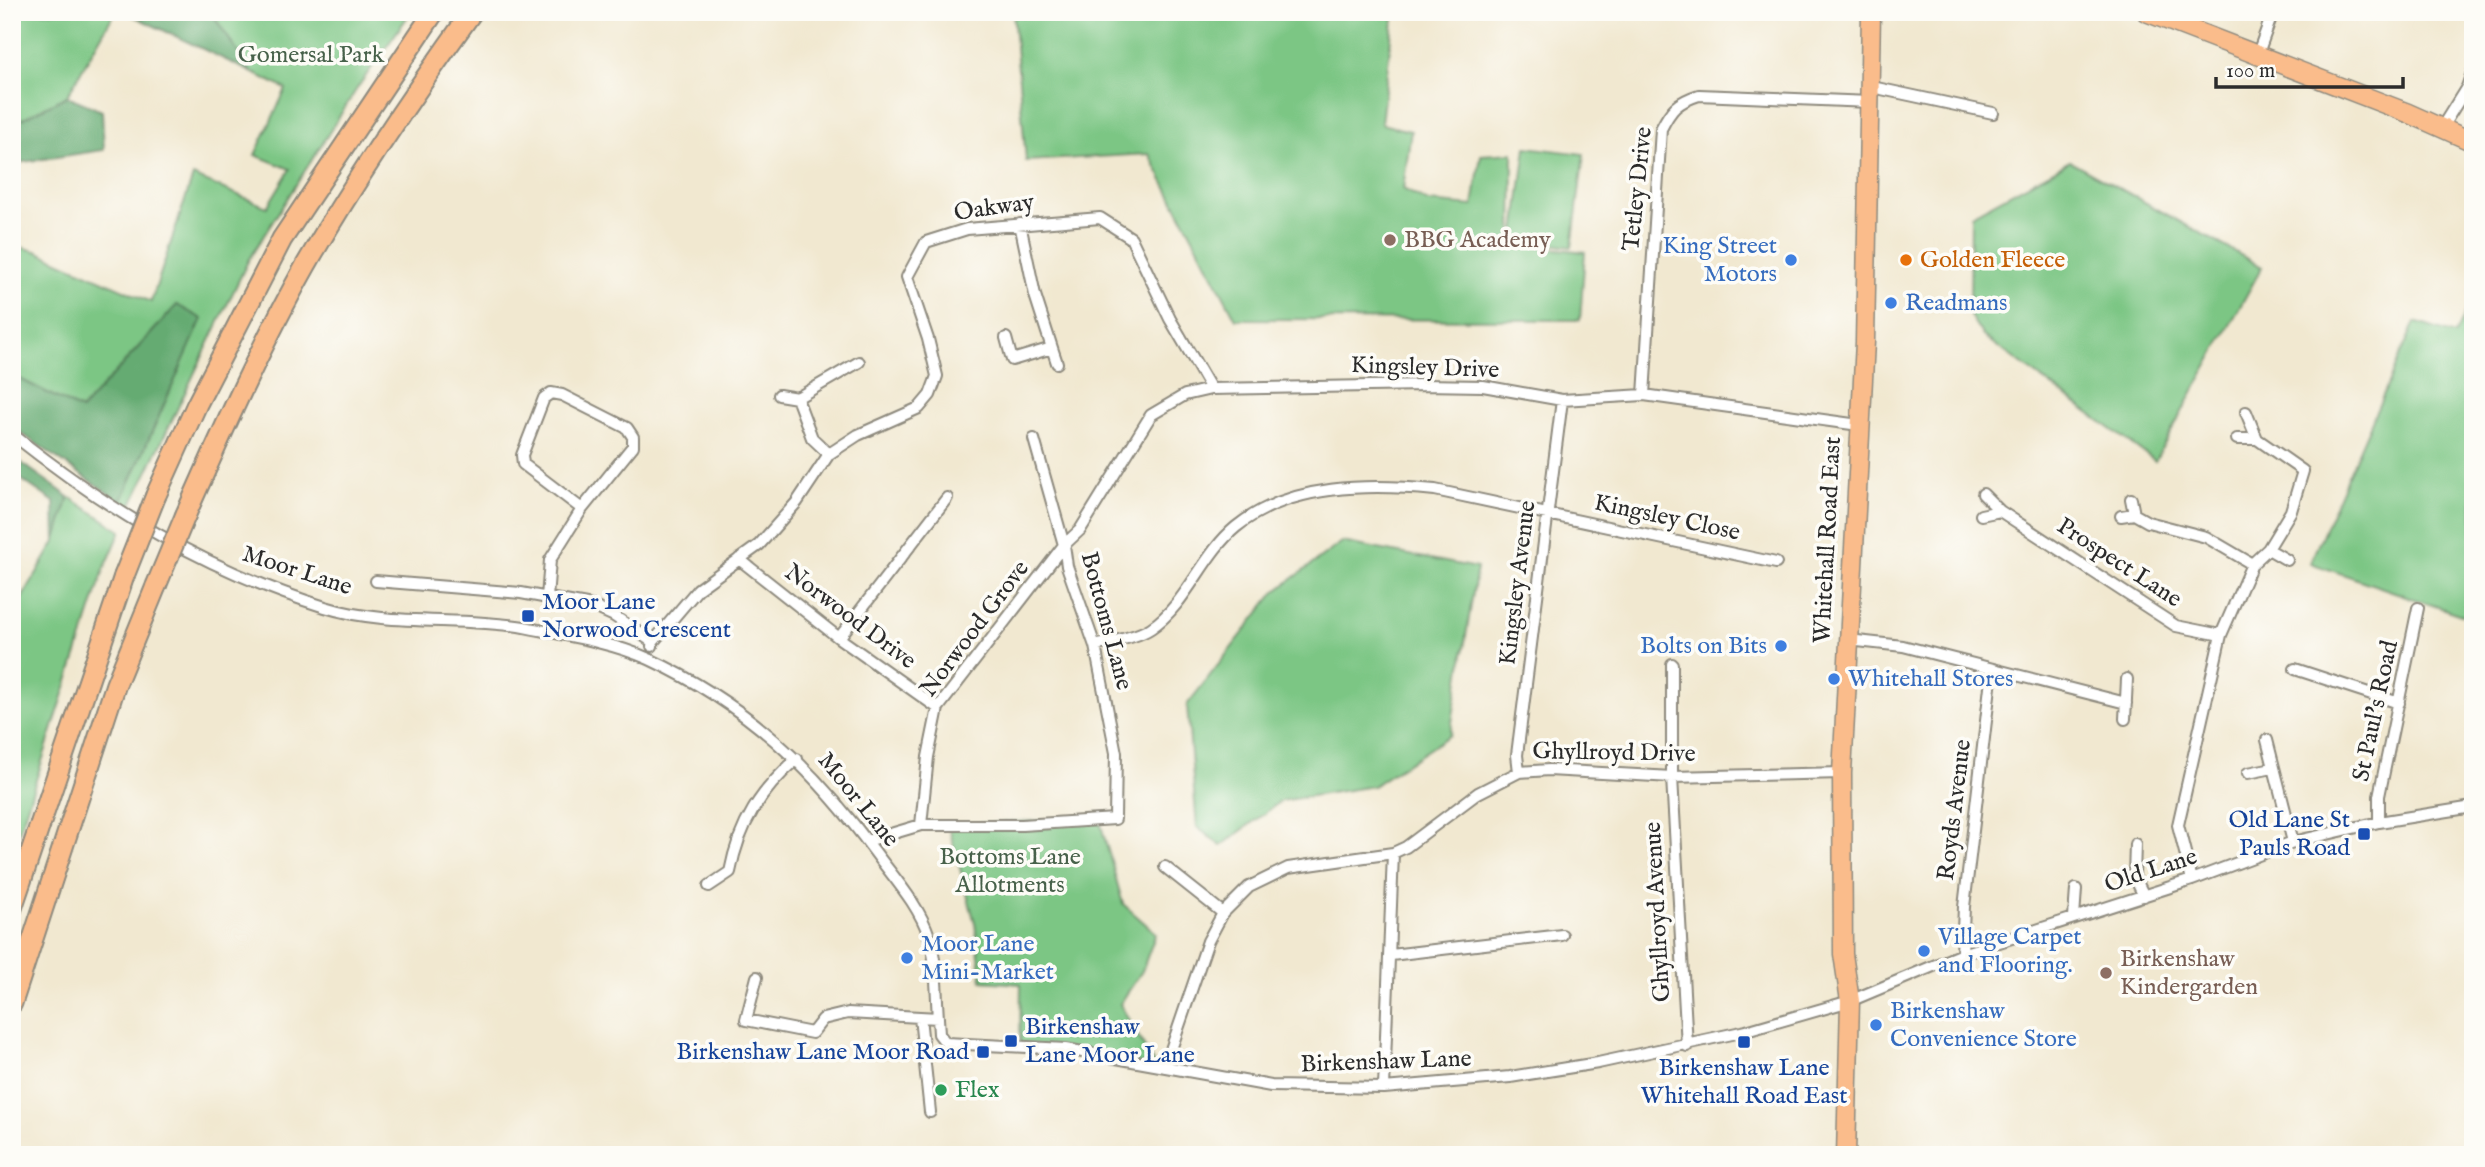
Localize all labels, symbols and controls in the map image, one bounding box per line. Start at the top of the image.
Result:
park label: Gomersal Park [238,40,384,71]
scale bar [2216,46,2403,90]
text: 100 m [2226,58,2275,85]
street label: Tetley Drive [1616,125,1660,253]
street label: Oakway [952,187,1036,229]
place label: BBG Academy [1404,225,1551,256]
place label: King Street Motors [1663,231,1777,290]
marker: BBG Academy [1382,232,1398,248]
place label: Golden Fleece [1920,245,2065,276]
marker: King Street Motors [1783,252,1799,268]
marker: Golden Fleece [1898,252,1914,268]
place label: Readmans [1905,288,2007,319]
marker: Readmans [1883,295,1899,311]
street label: Kingsley Drive [1350,350,1500,386]
street label: Whitehall Road East [1807,436,1849,644]
street label: Kingsley Close [1591,487,1743,549]
street label: Kingsley Avenue [1493,499,1543,667]
street label: Prospect Lane [2051,511,2187,615]
street label: Moor Lane [238,539,356,603]
street label: Bottoms Lane [1073,549,1139,693]
street label: Norwood Grove [913,554,1037,704]
street label: Norwood Drive [778,557,922,677]
place label: Moor Lane Norwood Crescent [542,587,731,646]
marker: Moor Lane Norwood Crescent [520,608,536,624]
place label: Bolts on Bits [1640,631,1767,662]
marker: Bolts on Bits [1773,638,1789,654]
street label: St Paul's Road [2346,638,2406,784]
place label: Whitehall Stores [1848,664,2013,695]
marker: Whitehall Stores [1826,671,1842,687]
street label: Ghyllroyd Drive [1532,736,1696,770]
street label: Royds Avenue [1931,738,1979,882]
street label: Moor Lane [810,746,906,854]
place label: Old Lane St Pauls Road [2229,805,2350,864]
street label: Ghyllroyd Avenue [1638,821,1678,1003]
marker: Old Lane St Pauls Road [2356,826,2372,842]
street label: Old Lane [2101,841,2201,901]
park label: Bottoms Lane Allotments [939,842,1081,901]
place label: Village Carpet and Flooring. [1937,922,2082,981]
place label: Moor Lane Mini-Market [921,929,1054,988]
marker: Village Carpet and Flooring. [1916,943,1932,959]
place label: Birkenshaw Kindergarden [2120,944,2258,1003]
marker: Moor Lane Mini-Market [899,950,915,966]
marker: Birkenshaw Kindergarden [2098,965,2114,981]
place label: Birkenshaw Convenience Store [1890,996,2077,1055]
place label: Birkenshaw Lane Moor Lane [1025,1012,1195,1071]
marker: Birkenshaw Convenience Store [1868,1017,1884,1033]
marker: Birkenshaw Lane Moor Lane [1003,1033,1019,1049]
marker: Birkenshaw Lane Whitehall Road East [1736,1034,1752,1050]
place label: Birkenshaw Lane Moor Road [676,1037,969,1068]
marker: Birkenshaw Lane Moor Road [975,1044,991,1060]
street label: Birkenshaw Lane [1300,1044,1472,1080]
place label: Birkenshaw Lane Whitehall Road East [1641,1053,1848,1112]
place label: Flex [955,1075,1000,1106]
marker: Flex [933,1082,949,1098]

